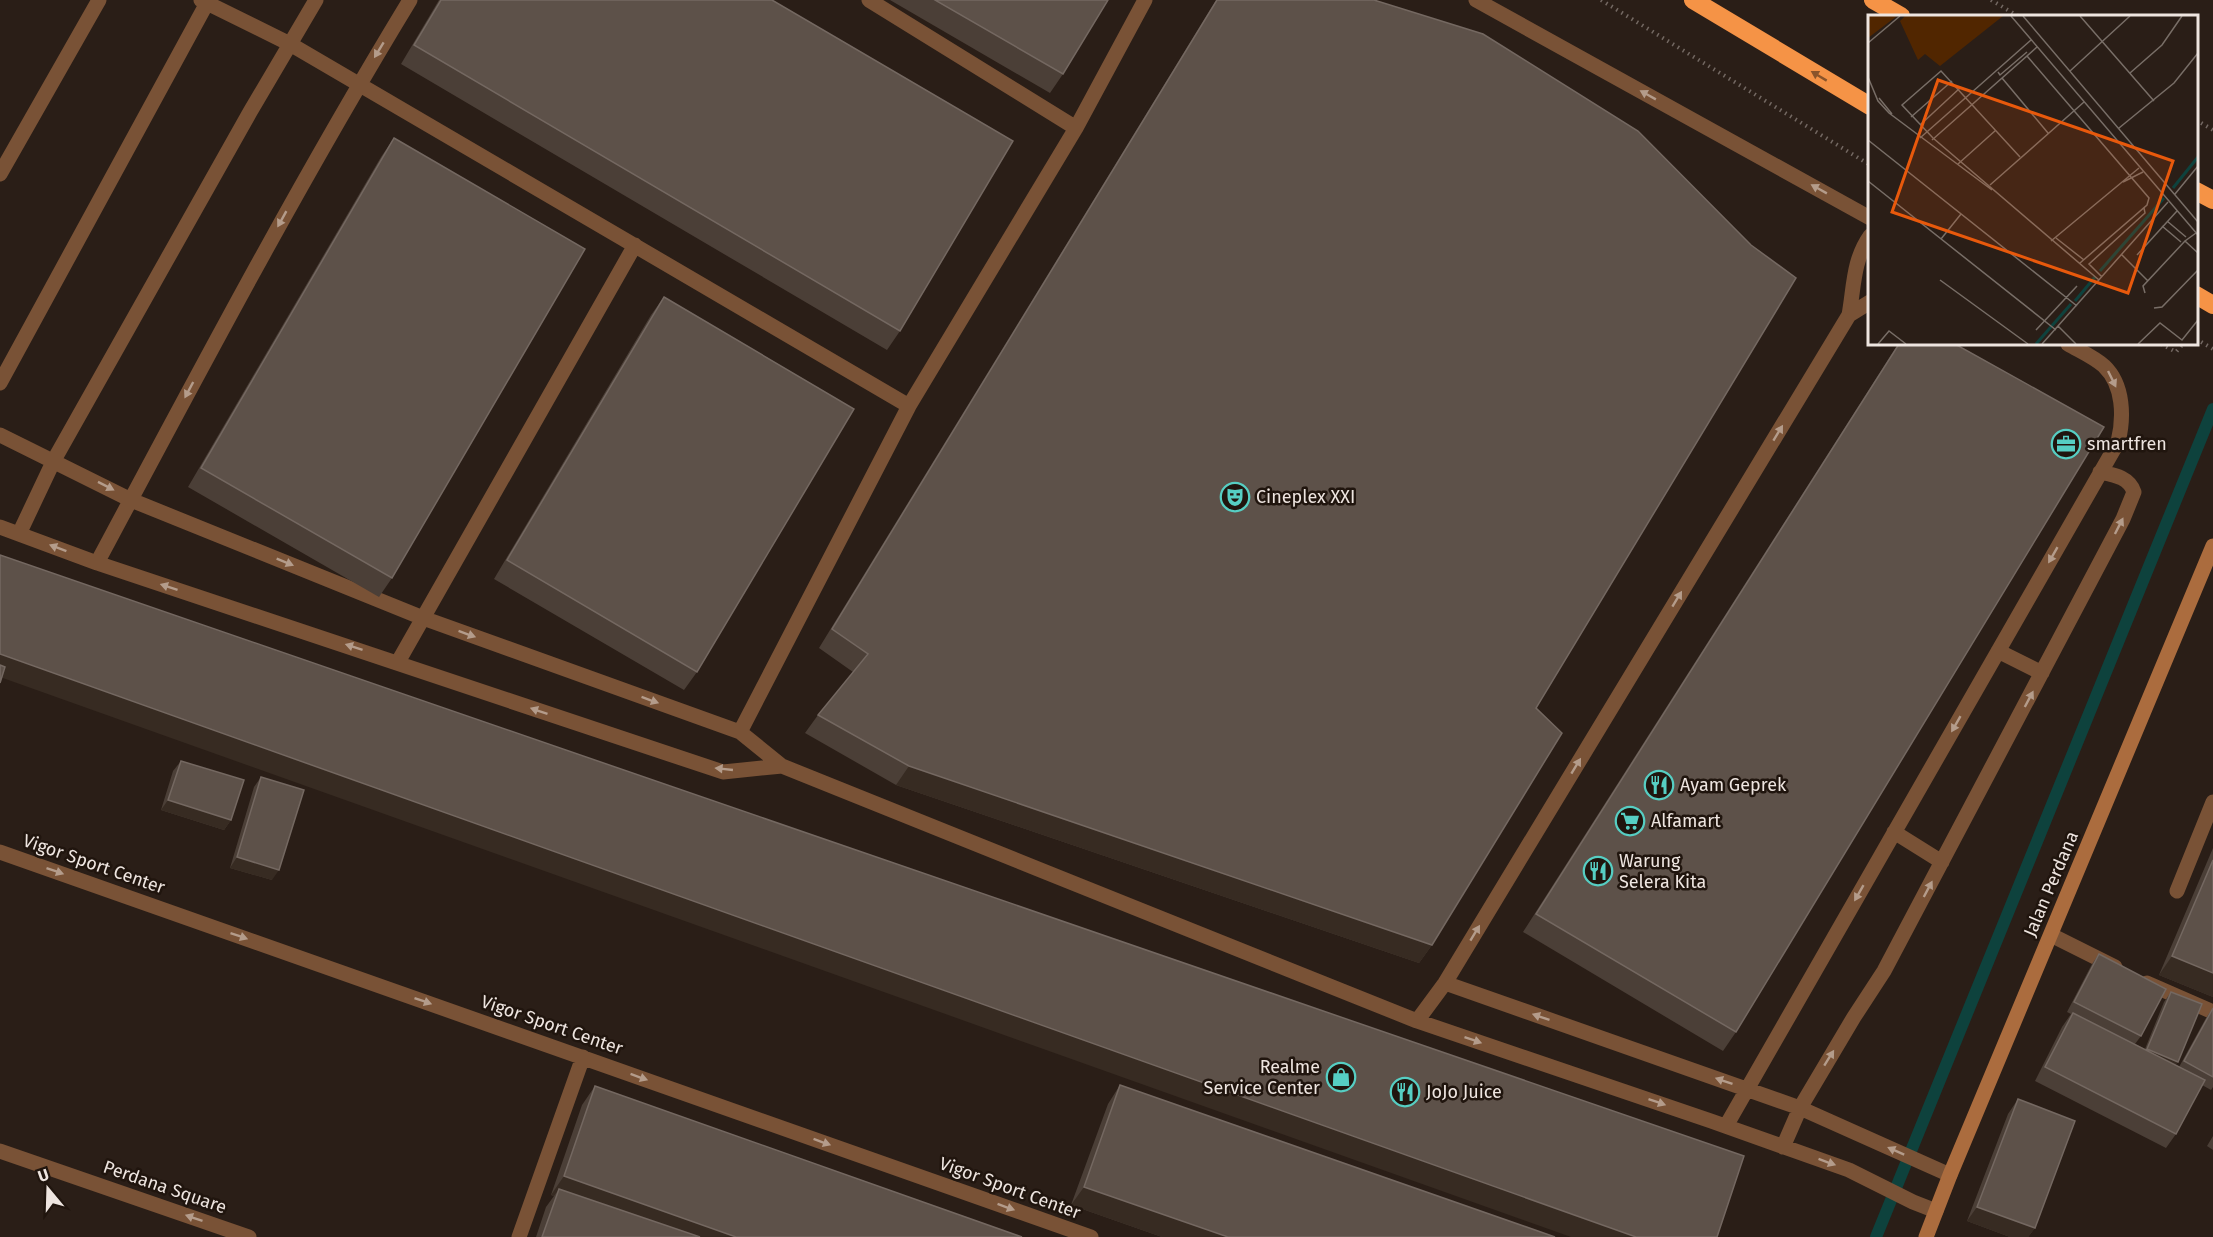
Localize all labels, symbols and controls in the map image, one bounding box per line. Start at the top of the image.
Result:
inset map [1868,15,2198,345]
one-way arrow [374,42,385,58]
one-way arrow [1810,71,1827,81]
one-way arrow [1639,90,1656,100]
one-way arrow [1810,184,1827,194]
one-way arrow [277,211,288,227]
one-way arrow [2108,371,2117,388]
one-way arrow [184,382,194,399]
one-way arrow [1773,425,1784,441]
office icon: smartfren [2050,428,2082,460]
place label: smartfren [2087,433,2167,455]
theatre icon: Cineplex XXI [1219,481,1251,513]
one-way arrow [97,482,114,491]
place label: Cineplex XXI [1256,486,1355,508]
one-way arrow [2114,517,2124,535]
one-way arrow [49,543,67,553]
one-way arrow [2048,547,2058,564]
one-way arrow [277,557,295,567]
one-way arrow [160,582,178,591]
one-way arrow [1672,591,1683,607]
one-way arrow [458,629,476,639]
one-way arrow [345,642,363,652]
one-way arrow [2024,690,2034,707]
one-way arrow [641,695,659,705]
one-way arrow [529,705,547,715]
one-way arrow [1951,716,1961,733]
one-way arrow [1571,758,1582,774]
one-way arrow [714,764,733,774]
restaurant icon: Ayam Geprek [1643,769,1675,801]
place label: Ayam Geprek [1680,774,1787,796]
supermarket icon: Alfamart [1614,805,1646,837]
place label: Alfamart [1651,810,1721,832]
street label: Jalan Perdana [2019,828,2083,940]
street label: Vigor Sport Center [20,829,168,899]
place label: Warung Selera Kita [1619,850,1706,893]
restaurant icon: Warung Selera Kita [1582,855,1614,887]
one-way arrow [46,867,64,877]
one-way arrow [1923,881,1932,898]
one-way arrow [1854,885,1865,901]
one-way arrow [1470,925,1481,941]
one-way arrow [230,931,248,941]
street label: Vigor Sport Center [478,990,626,1060]
one-way arrow [414,996,432,1006]
one-way arrow [1531,1011,1549,1021]
one-way arrow [1464,1035,1482,1045]
one-way arrow [1823,1049,1834,1066]
place label: Realme Service Center [1204,1056,1320,1099]
shop icon: Realme Service Center [1325,1061,1357,1093]
one-way arrow [630,1072,648,1082]
restaurant icon: JoJo Juice [1389,1076,1421,1108]
one-way arrow [1715,1076,1733,1086]
place label: JoJo Juice [1426,1081,1502,1103]
one-way arrow [1648,1098,1666,1108]
one-way arrow [813,1137,831,1147]
one-way arrow [1887,1146,1905,1156]
street label: Vigor Sport Center [936,1152,1084,1224]
street label: Perdana Square [100,1156,230,1218]
one-way arrow [1818,1158,1836,1167]
north arrow [18,1159,78,1219]
text: U [35,1165,51,1186]
one-way arrow [997,1203,1015,1213]
one-way arrow [185,1213,203,1222]

